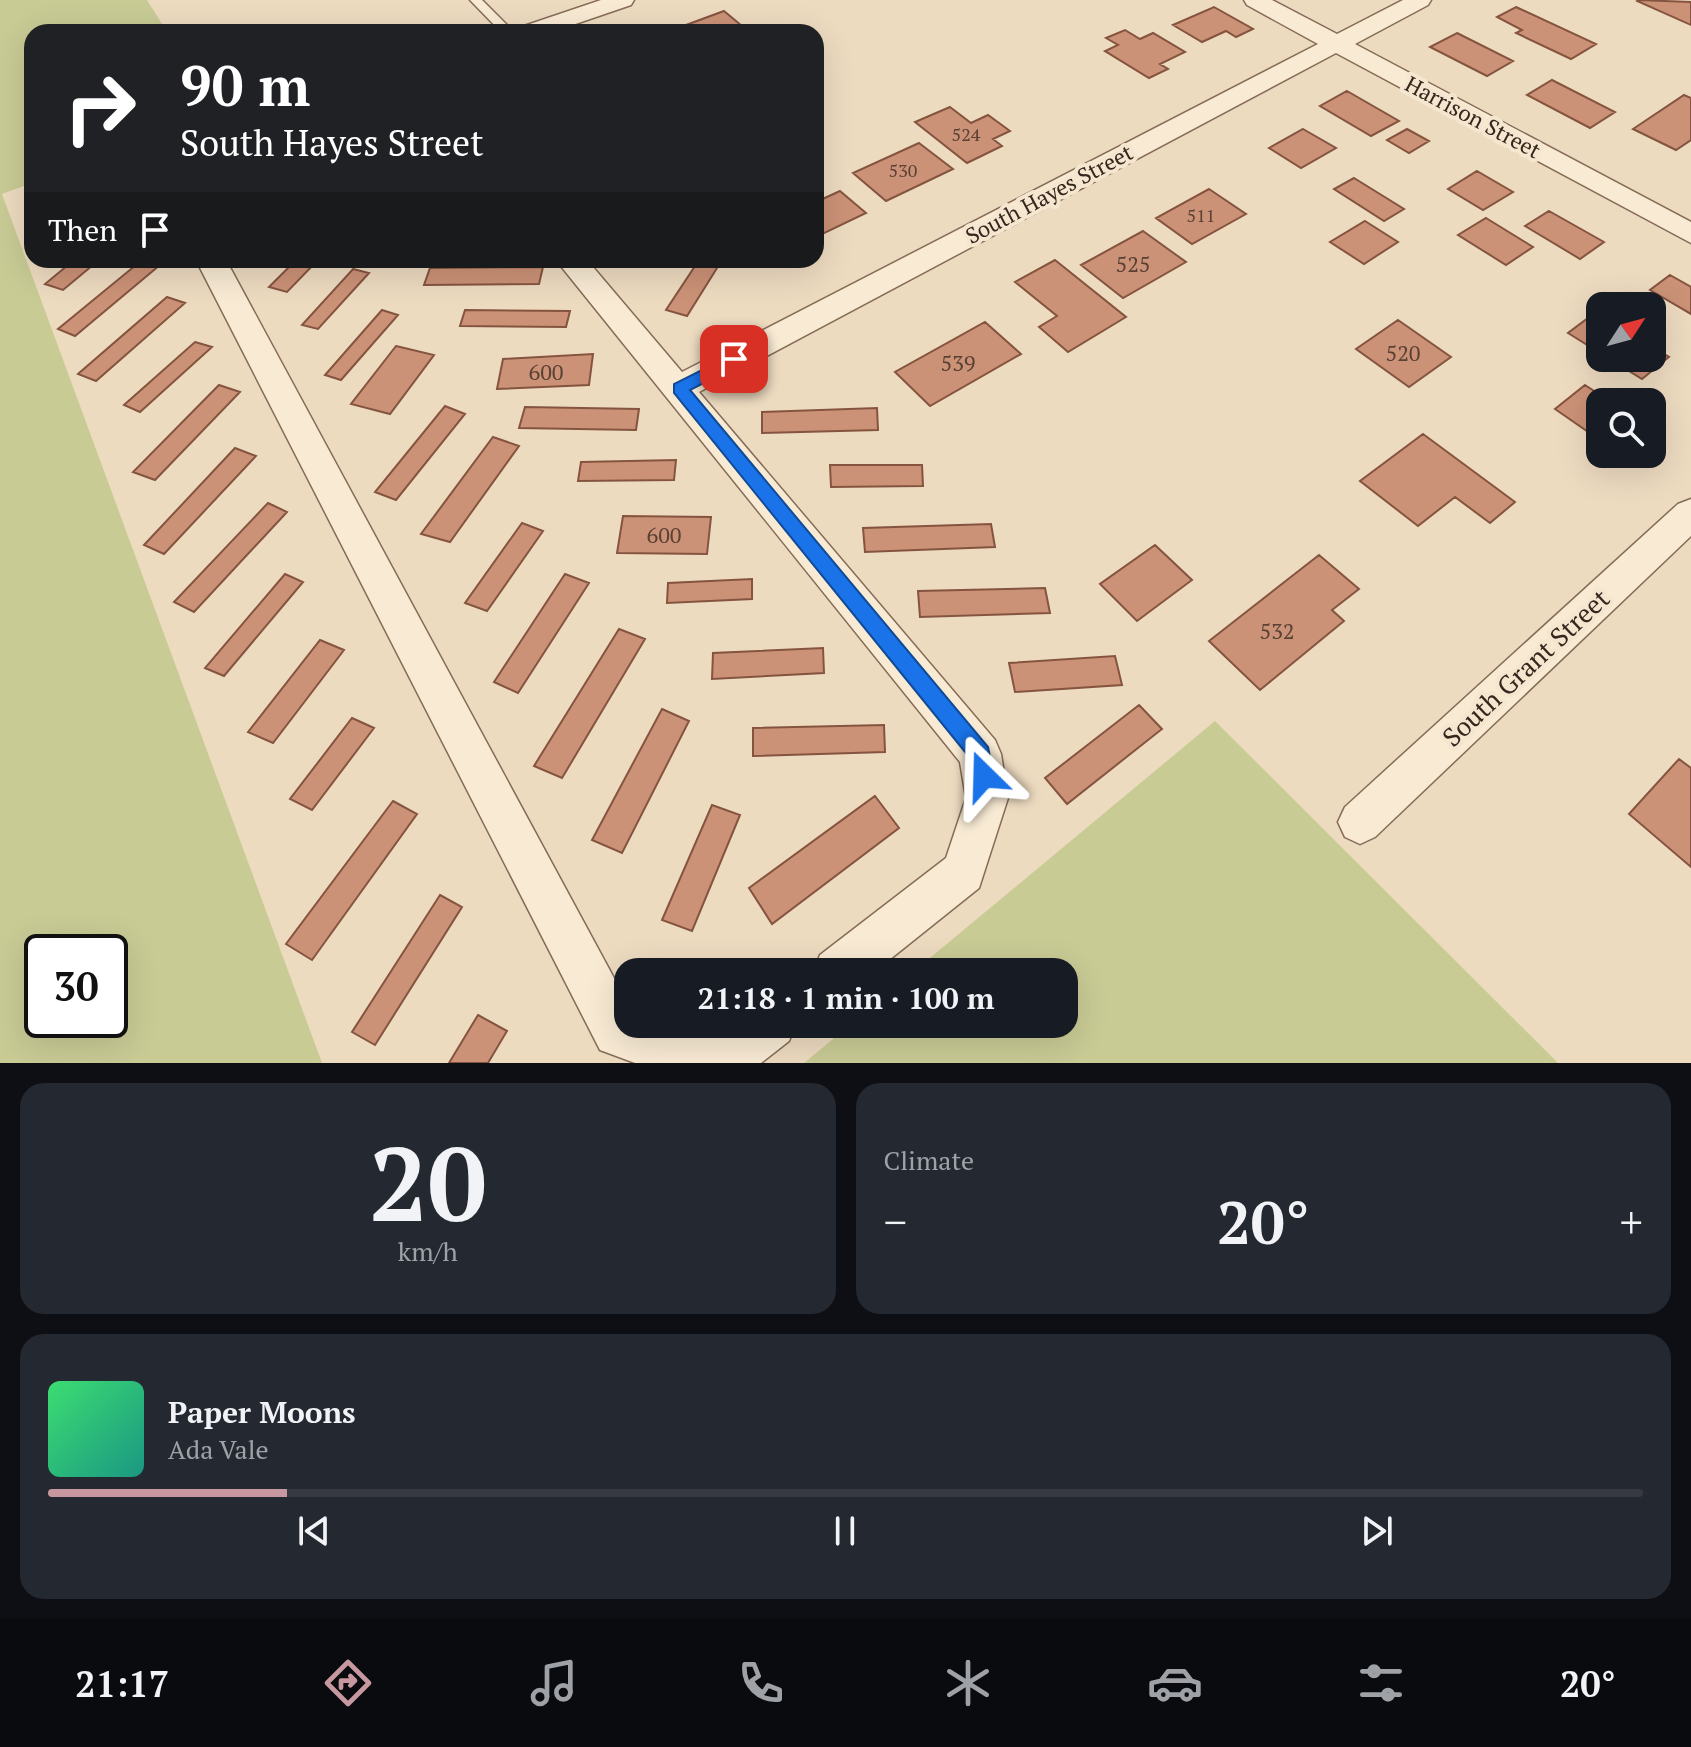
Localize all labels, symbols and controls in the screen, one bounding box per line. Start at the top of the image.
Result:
text: 90 m [180,48,310,122]
icon: right [48,56,152,160]
street label: Harrison Street [1400,69,1546,164]
text: South Hayes Street [180,119,484,166]
house number: 524 [952,122,981,146]
street label: South Hayes Street [960,137,1137,250]
house number: 530 [889,158,917,182]
house number: 511 [1187,203,1215,227]
icon: arrive [133,208,177,252]
text: Then [48,210,117,250]
house number: 525 [1115,249,1151,278]
north arrow [1586,292,1666,372]
map controls [1586,292,1666,468]
pin [700,325,768,393]
icon: arrive [712,337,756,381]
house number: 520 [1385,338,1421,367]
house number: 539 [940,348,976,377]
house number: 600 [528,357,564,386]
button: search [1586,388,1666,468]
house number: 600 [646,520,682,549]
street label: South Grant Street [1435,581,1616,753]
house number: 532 [1259,616,1295,645]
position arrow [942,734,1026,818]
speed limit sign: 30 [24,934,128,1038]
text: 21:18 · 1 min · 100 m [698,978,994,1018]
text: 20 [369,1113,487,1251]
text: Climate [884,1143,974,1177]
text: 20° [1217,1182,1310,1261]
text: − [884,1192,907,1251]
text: + [1620,1192,1643,1251]
text: km/h [398,1234,458,1268]
text: Paper Moons [168,1392,356,1432]
text: Ada Vale [168,1432,269,1466]
icon: previous [292,1509,336,1553]
icon: pause [823,1509,867,1553]
icon: next [1355,1509,1399,1553]
icon: directions [320,1655,376,1711]
icon: music [526,1655,582,1711]
icon: phone [733,1655,789,1711]
icon: climate [940,1655,996,1711]
icon: car [1147,1655,1203,1711]
icon: filters [1353,1655,1409,1711]
text: 21:17 [75,1660,169,1707]
text: 20° [1560,1660,1616,1707]

